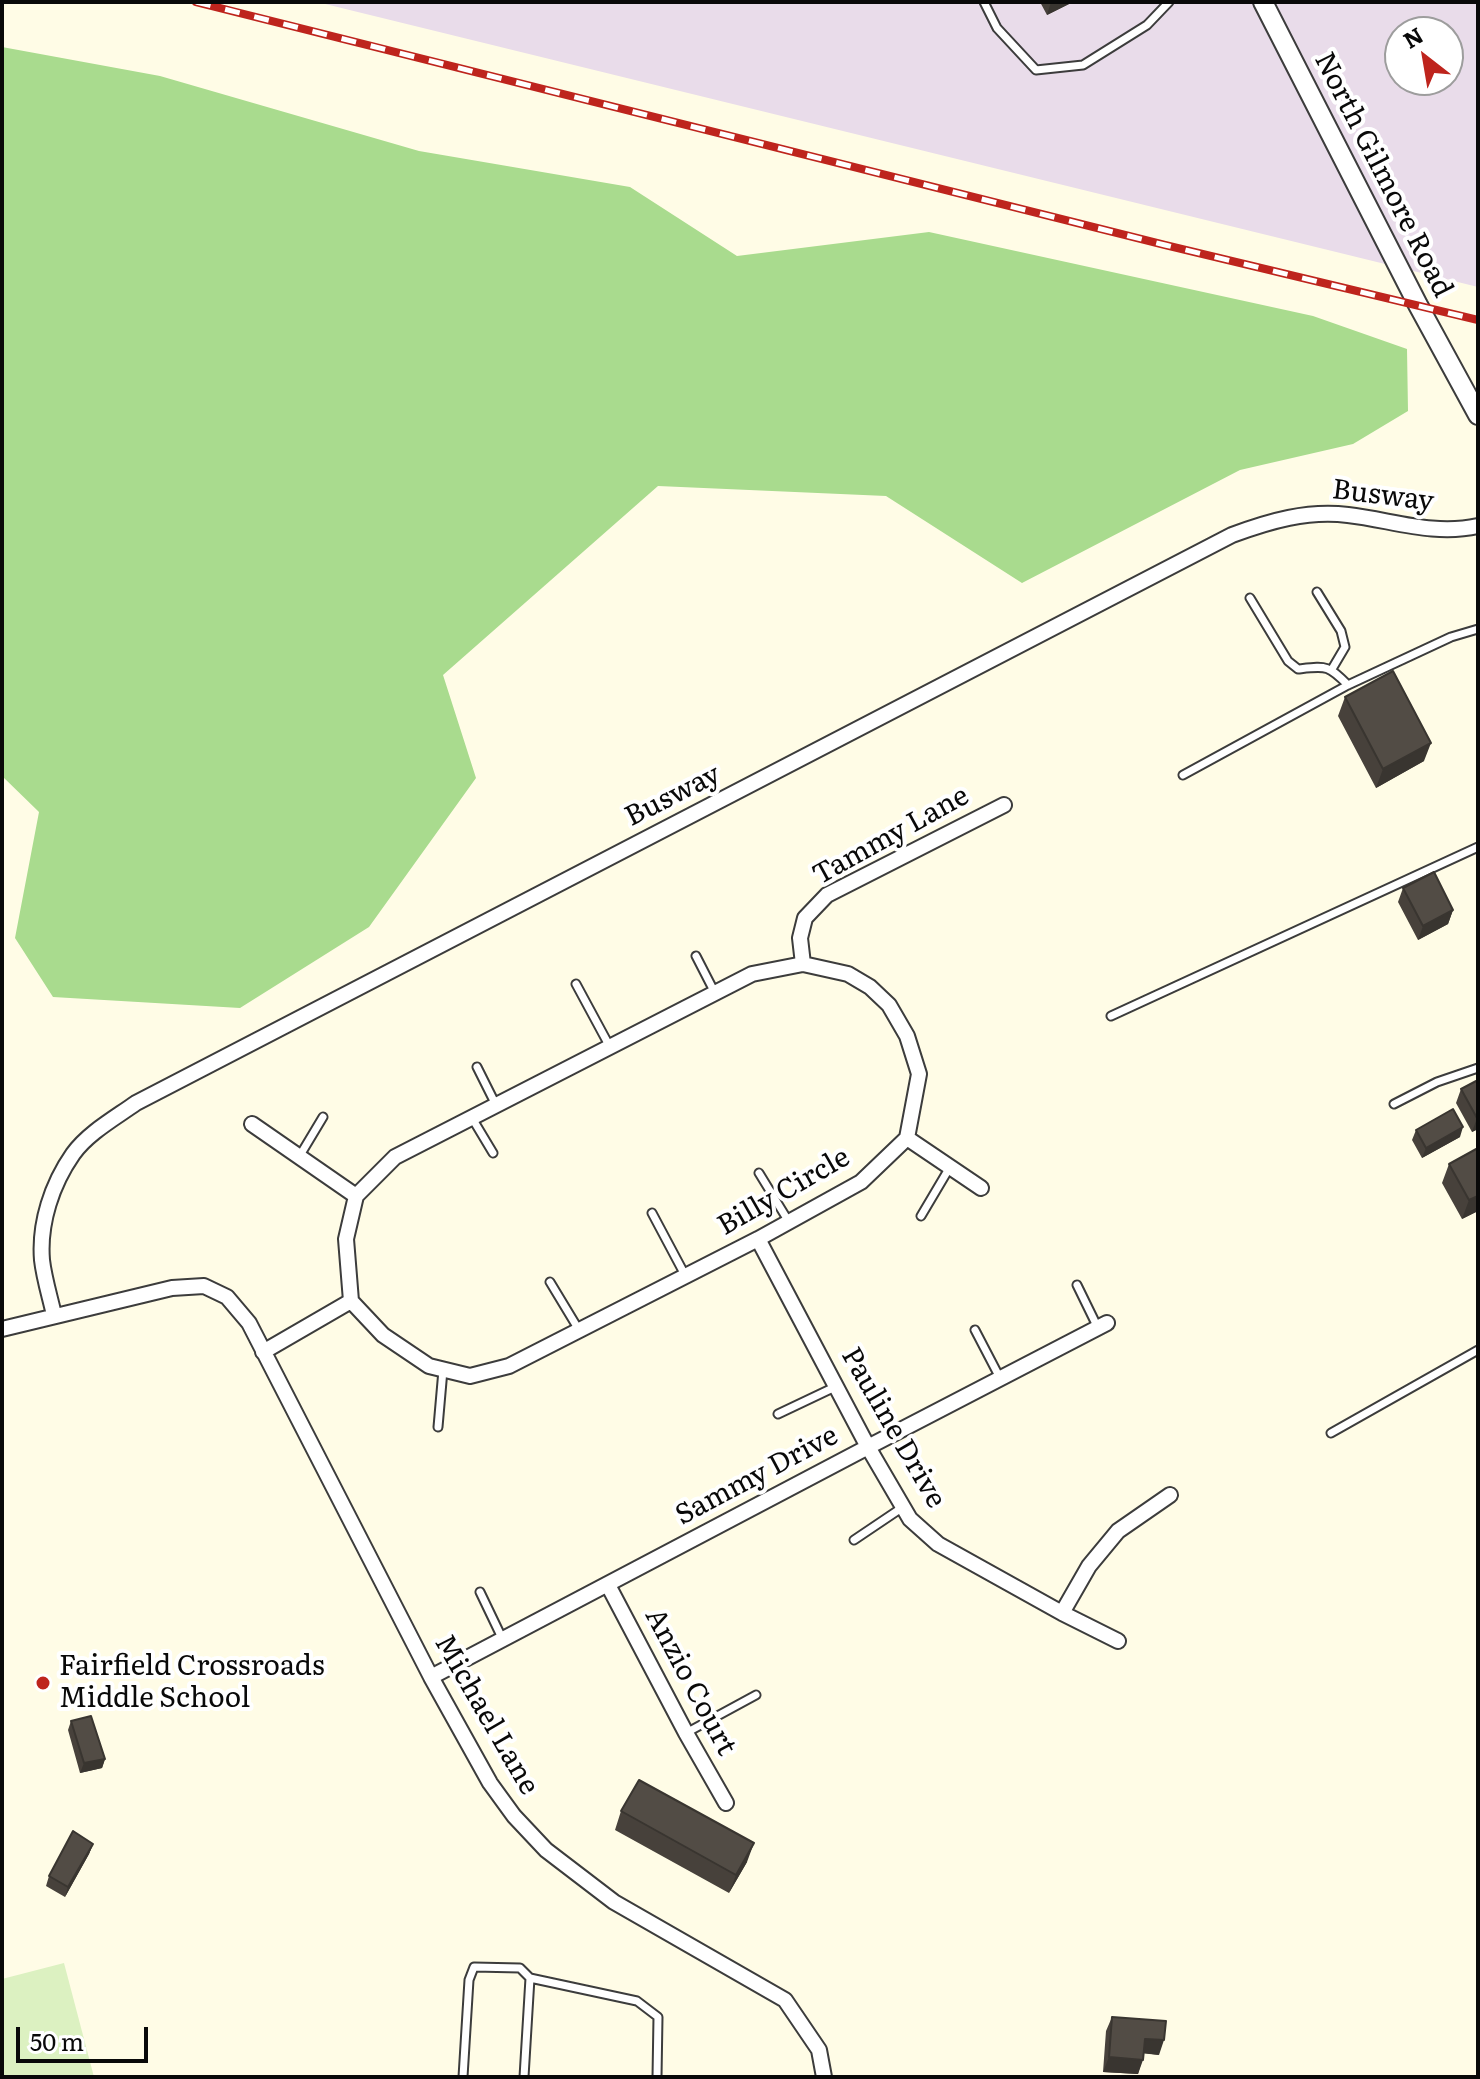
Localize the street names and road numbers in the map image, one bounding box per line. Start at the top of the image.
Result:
street label: North Gilmore Road [1307,47,1459,303]
street label: Busway [1330,473,1436,519]
street label: Busway [620,758,726,834]
street label: Tammy Lane [807,779,975,893]
street label: Billy Circle [712,1141,856,1243]
street label: Pauline Drive [834,1342,952,1514]
street label: Sammy Drive [670,1419,844,1533]
street label: Anzio Court [637,1603,743,1761]
street label: Michael Lane [427,1629,545,1801]

